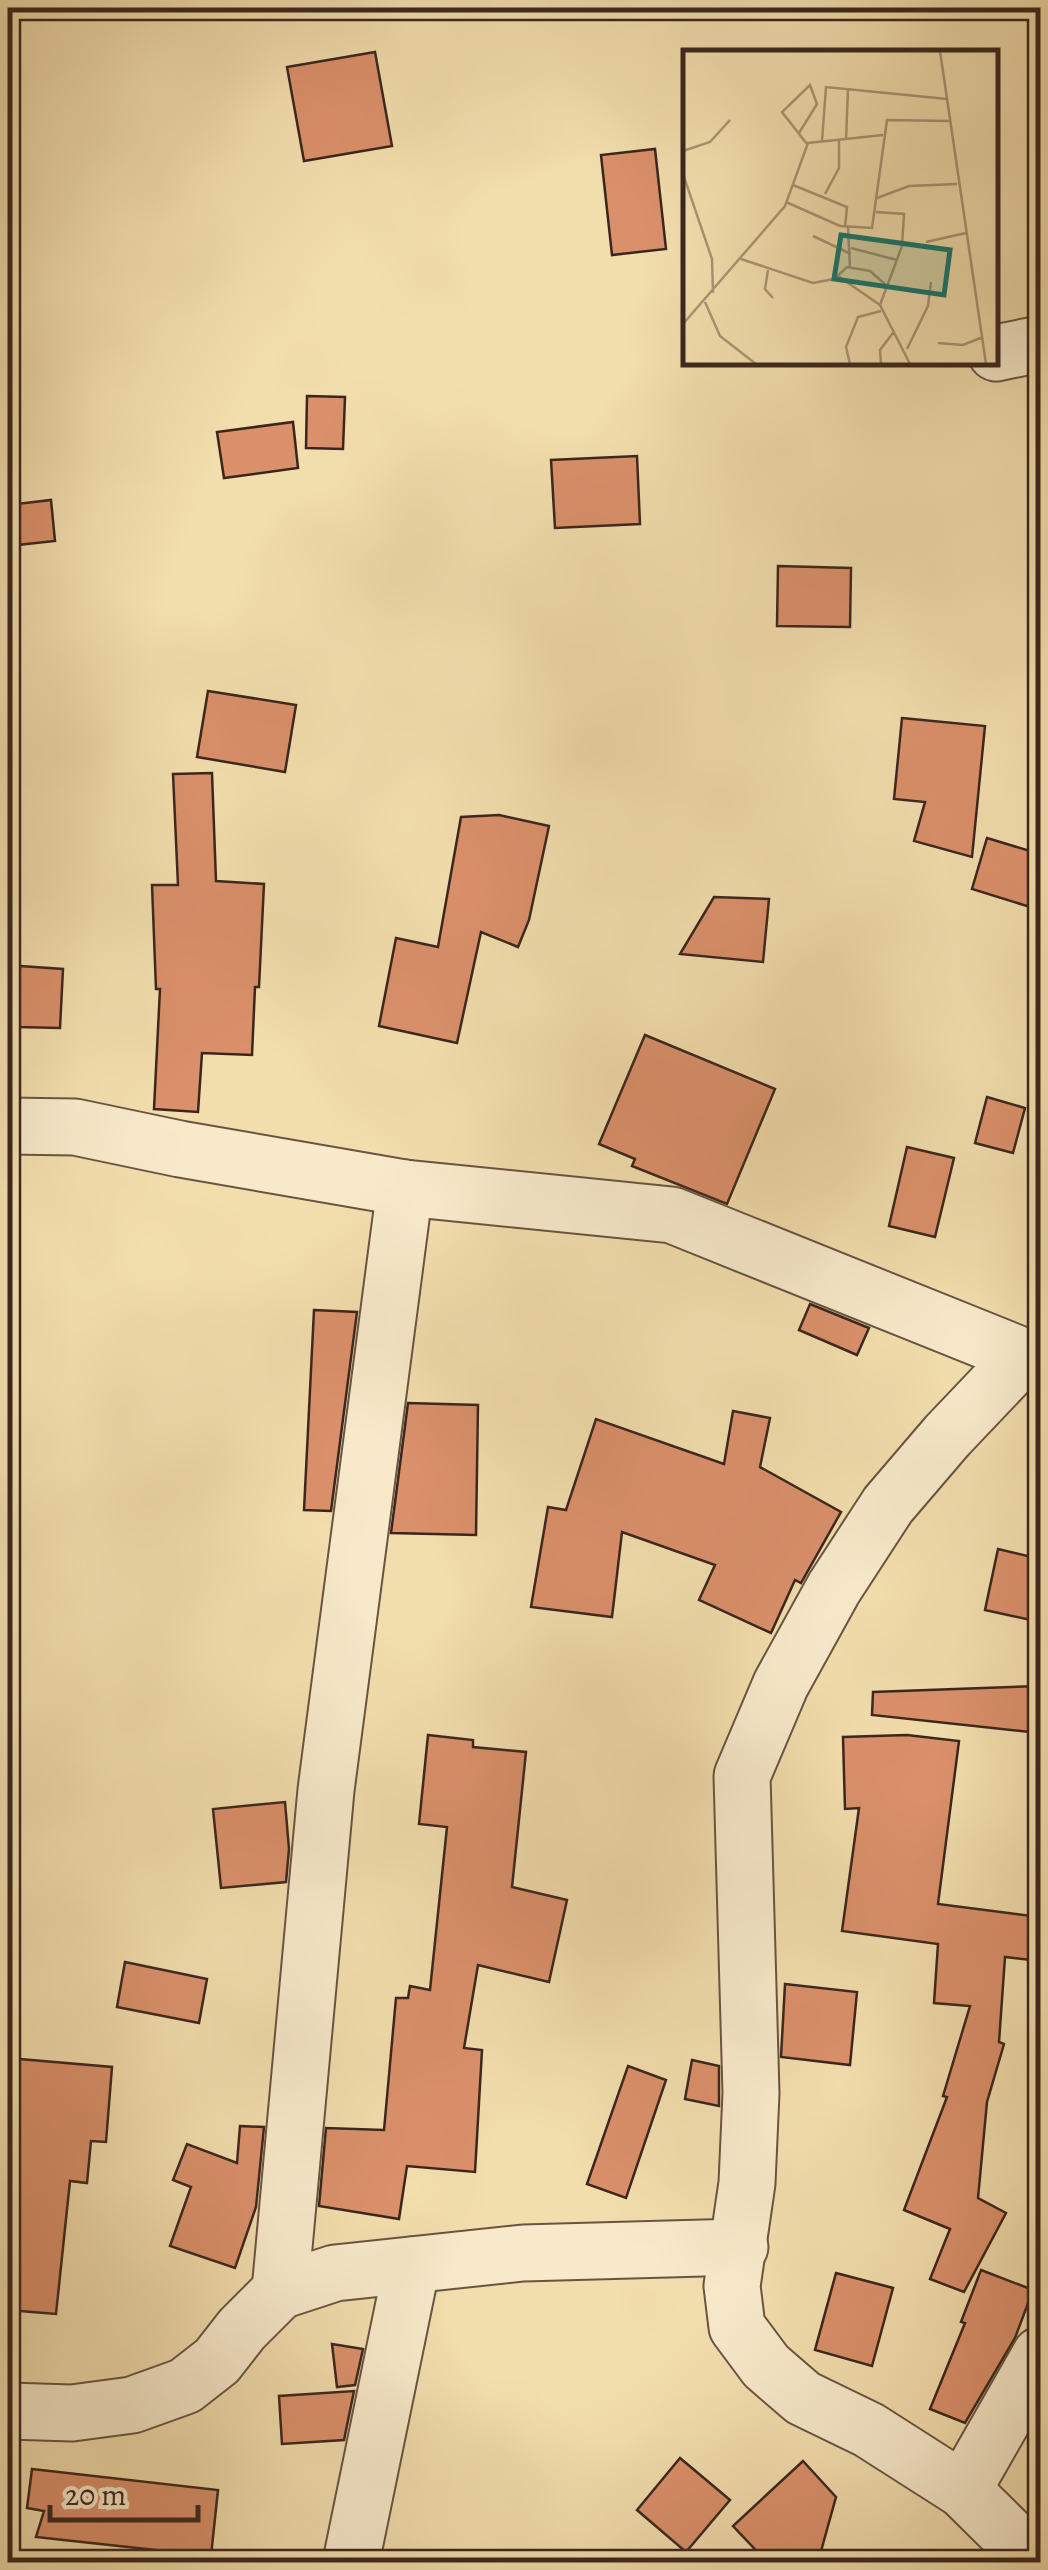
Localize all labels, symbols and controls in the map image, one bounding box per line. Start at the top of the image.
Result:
inset map [683,50,998,365]
scale bar [50,2460,198,2522]
text: 20 m [65,2475,126,2515]

